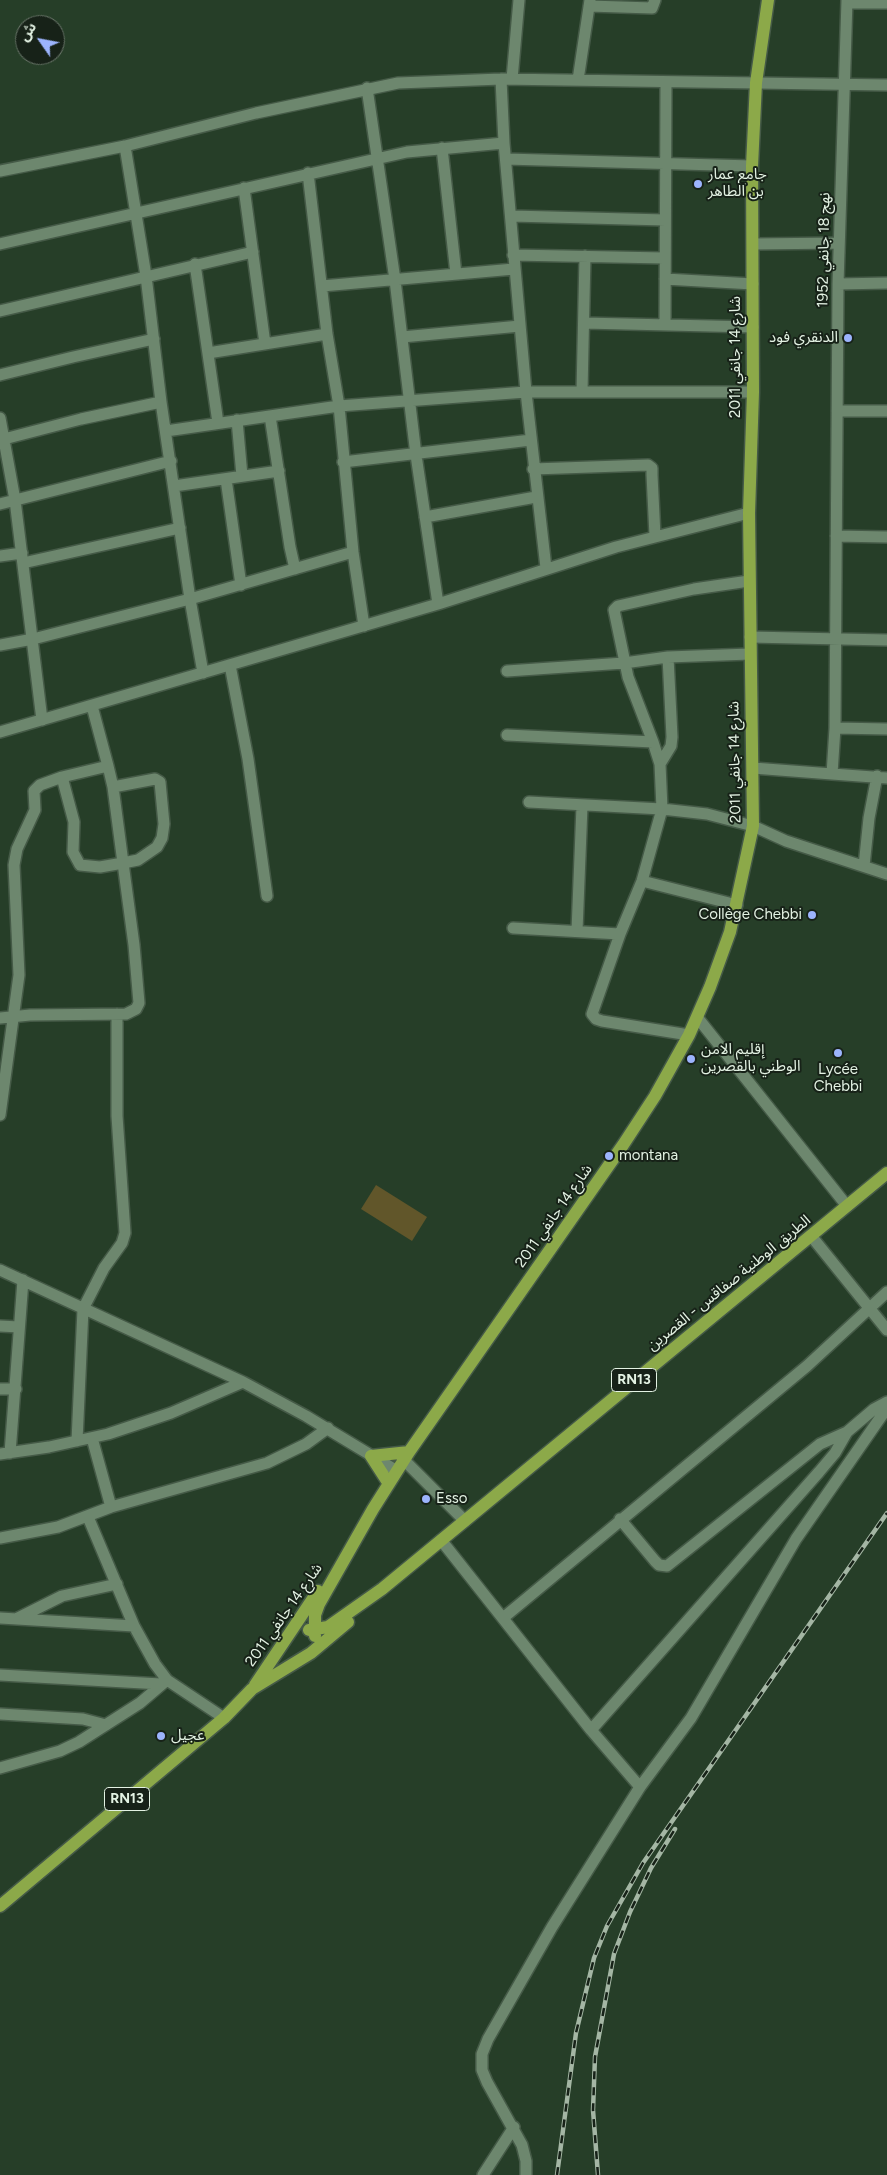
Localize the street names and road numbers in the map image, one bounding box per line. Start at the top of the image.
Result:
street label: نهج 18 جانفي 1952 [814,192,834,308]
street label: شارع 14 جانفي 2011 [727,296,745,418]
street label: شارع 14 جانفي 2011 [725,701,745,823]
street label: شارع 14 جانفي 2011 [512,1161,596,1271]
street label: الطريق الوطنية صفاقس - القصرين [644,1211,814,1355]
road number: RN13 [612,1368,656,1392]
street label: شارع 14 جانفي 2011 [242,1560,326,1670]
road number: RN13 [104,1788,150,1810]

